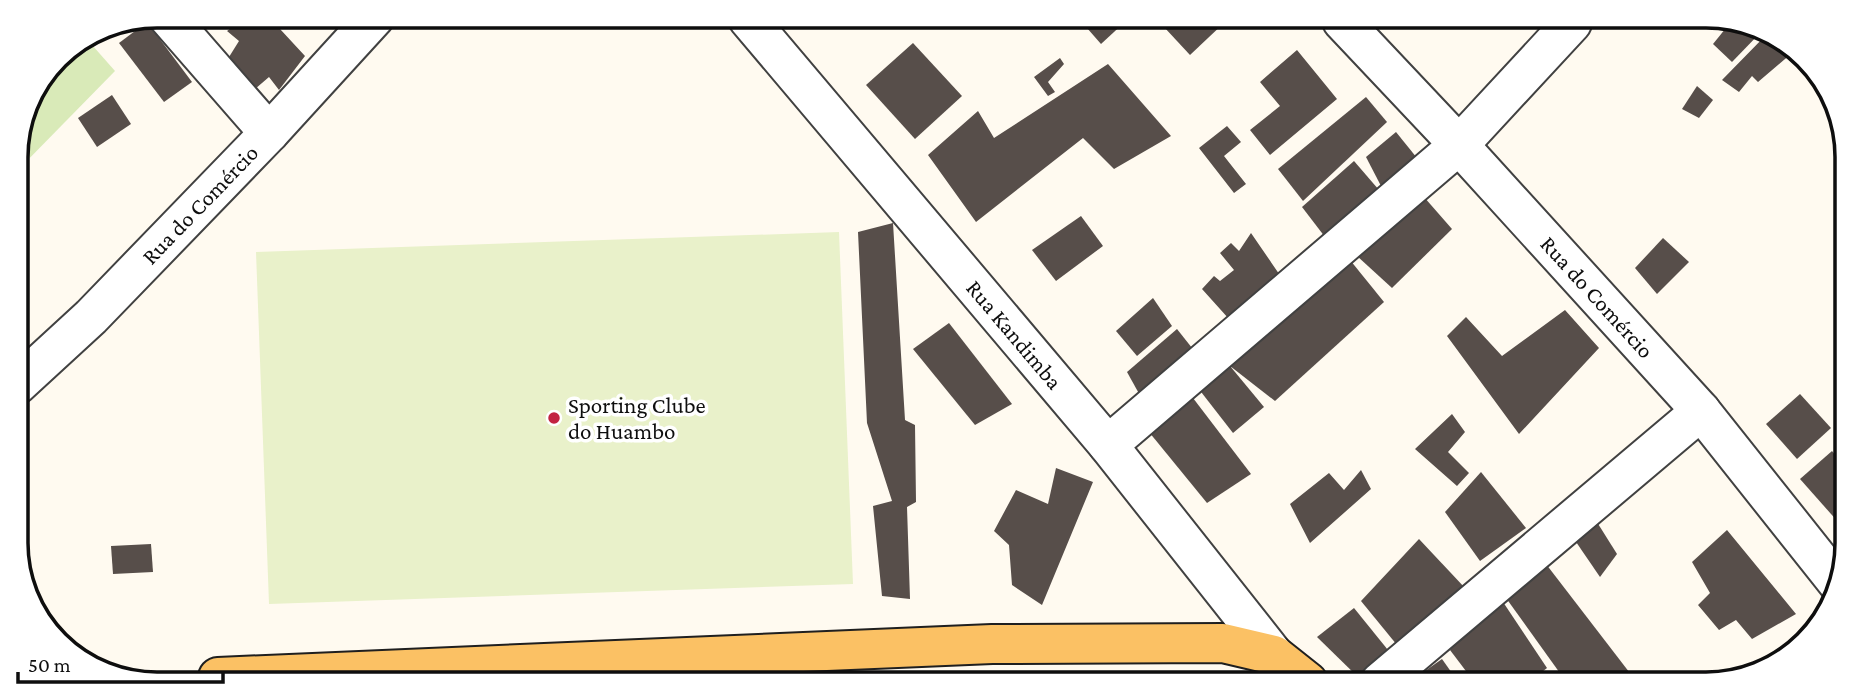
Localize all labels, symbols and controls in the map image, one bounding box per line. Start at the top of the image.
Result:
street label: Rua do Comércio [136,140,263,269]
street label: Rua do Comércio [1535,231,1659,363]
street label: Rua Kandimba [961,275,1068,395]
place label: Sporting Clube do Huambo [568,392,706,444]
marker: Sporting Clube do Huambo [546,410,562,426]
scale bar [18,640,222,684]
text: 50 m [28,653,71,677]

